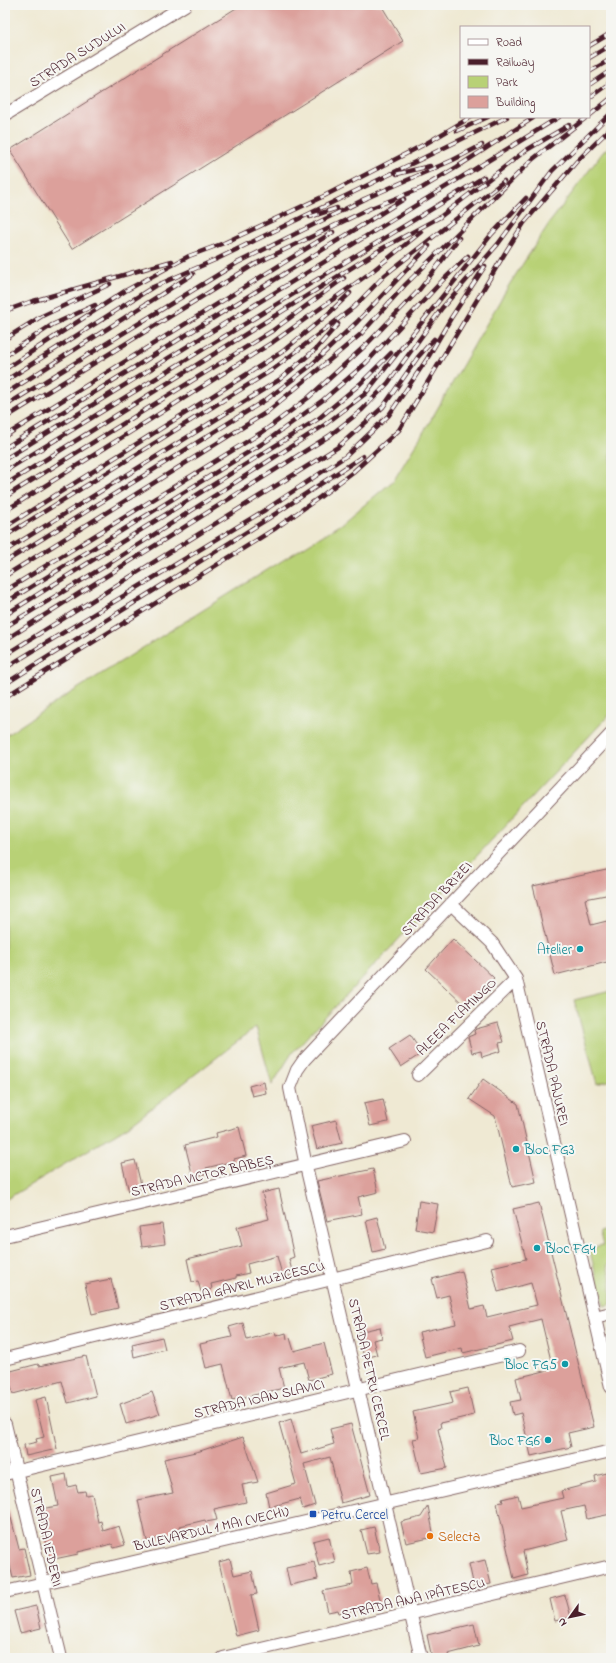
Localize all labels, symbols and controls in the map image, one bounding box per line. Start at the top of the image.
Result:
street label: STRADA SUDULUI [26,17,130,93]
legend [460,26,590,118]
text: Road [496,34,522,52]
text: Railway [496,54,535,73]
text: Park [496,74,518,92]
text: Building [495,94,535,113]
street label: STRADA BRIZEI [397,857,478,941]
place label: Atelier [537,940,573,961]
marker: Atelier [575,944,585,954]
street label: ALEEA FLAMINGO [412,973,502,1061]
street label: STRADA PAJUREI [529,1019,574,1128]
place label: Bloc FG3 [523,1140,575,1161]
marker: Bloc FG3 [511,1144,521,1154]
street label: STRADA VICTOR BABEȘ [129,1150,276,1203]
place label: Bloc FG4 [544,1239,596,1260]
marker: Bloc FG4 [532,1243,542,1253]
street label: STRADA GAVRIL MUZICESCU [157,1256,327,1317]
street label: STRADA PETRU CERCEL [342,1296,395,1443]
place label: Bloc FG5 [503,1355,557,1376]
marker: Bloc FG5 [560,1359,570,1369]
street label: STRADA IOAN SLAVICI [192,1374,327,1425]
place label: Bloc FG6 [488,1431,540,1452]
marker: Bloc FG6 [543,1435,553,1445]
street label: STRADA IEDERII [24,1486,67,1589]
street label: BULEVARDUL 1 MAI (VECHI) [131,1501,291,1558]
place label: Petru Cercel [321,1505,388,1526]
marker: Petru Cercel [308,1509,318,1519]
place label: Selecta [438,1527,480,1548]
marker: Selecta [425,1531,435,1541]
street label: STRADA ANA IPĂTESCU [339,1573,488,1626]
north arrow [550,1597,590,1637]
text: N [554,1614,571,1629]

